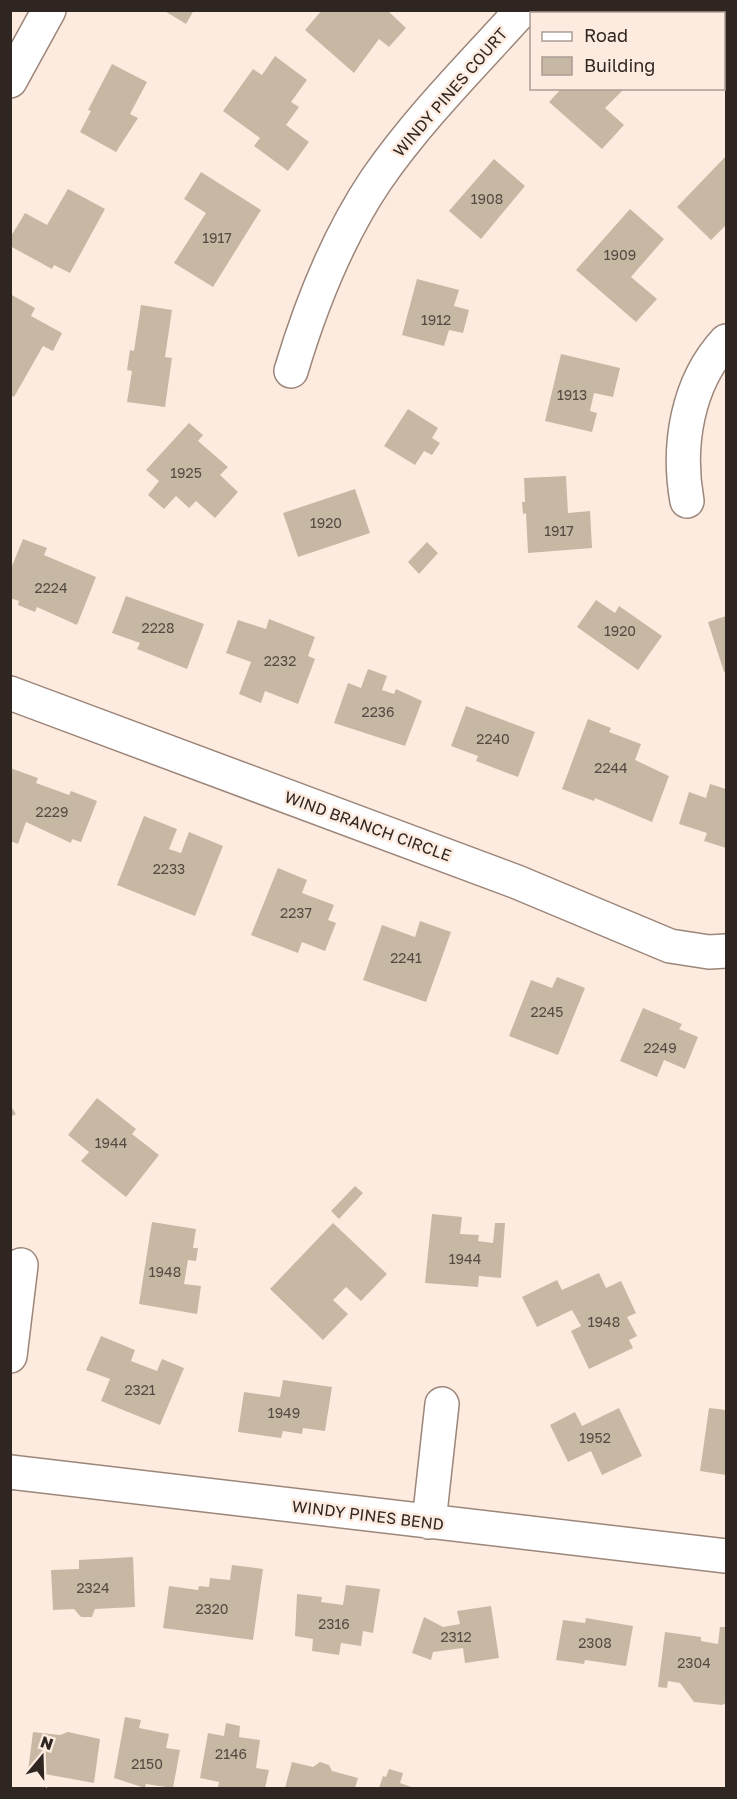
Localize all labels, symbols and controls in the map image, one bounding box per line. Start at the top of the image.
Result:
legend [530,12,725,90]
street label: WINDY PINES COURT [389,23,511,161]
text: Road [584,24,628,46]
text: Building [584,54,655,76]
house number: 1908 [471,190,503,207]
house number: 1917 [202,229,232,246]
house number: 1909 [604,246,636,263]
house number: 1912 [421,311,451,328]
house number: 1913 [557,386,587,403]
house number: 1925 [170,464,202,481]
house number: 1920 [310,514,342,531]
house number: 1917 [544,522,574,539]
house number: 2224 [35,579,67,596]
house number: 2228 [142,619,174,636]
house number: 1920 [604,622,636,639]
house number: 2232 [264,652,296,669]
house number: 2236 [362,703,394,720]
house number: 2240 [476,730,510,747]
house number: 2244 [594,759,628,776]
street label: WIND BRANCH CIRCLE [282,787,454,865]
house number: 2229 [36,803,68,820]
house number: 2233 [153,860,185,877]
house number: 2237 [280,904,312,921]
house number: 2241 [390,949,422,966]
house number: 2245 [531,1003,563,1020]
house number: 2249 [643,1039,677,1056]
house number: 1944 [95,1134,127,1151]
house number: 1944 [449,1250,481,1267]
house number: 1948 [149,1263,181,1280]
house number: 1948 [588,1313,620,1330]
house number: 2321 [124,1381,156,1398]
house number: 1949 [268,1404,300,1421]
house number: 1952 [579,1429,611,1446]
street label: WINDY PINES BEND [291,1496,445,1534]
house number: 2324 [77,1579,109,1596]
house number: 2320 [195,1600,229,1617]
house number: 2316 [318,1615,350,1632]
house number: 2312 [440,1628,472,1645]
house number: 2308 [578,1634,612,1651]
house number: 2304 [677,1654,711,1671]
north arrow [12,1727,72,1787]
text: N [38,1731,56,1754]
house number: 2146 [215,1745,247,1762]
house number: 2150 [131,1755,163,1772]

